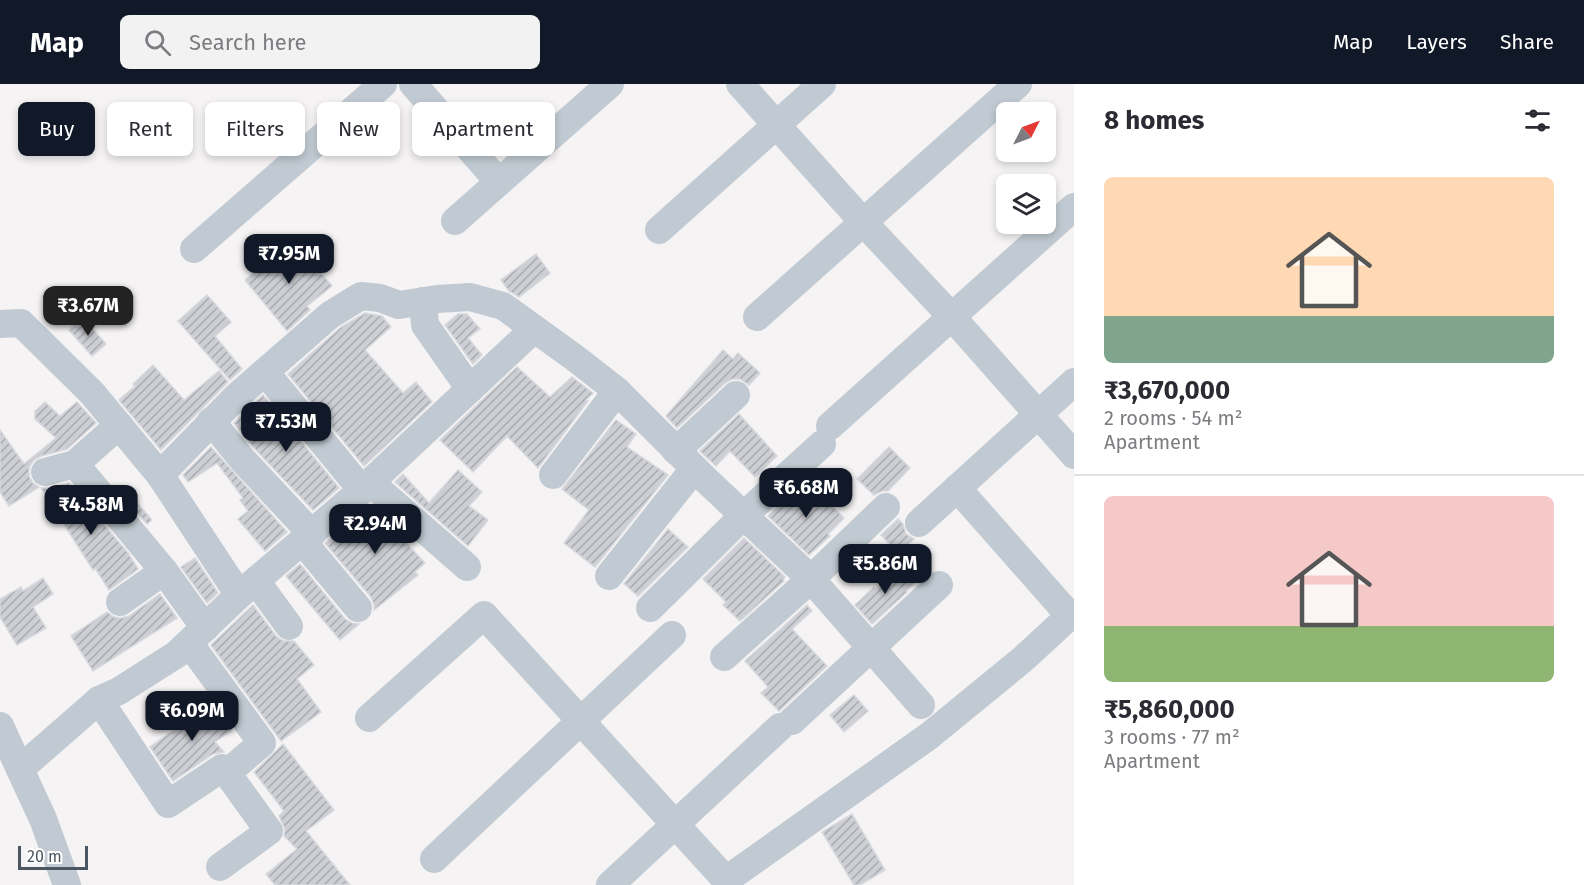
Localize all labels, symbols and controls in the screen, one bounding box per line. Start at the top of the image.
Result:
search box [120,15,540,69]
text: Map [30,26,84,59]
icon: search [141,26,174,59]
text: Search here [189,29,307,56]
text: Map [1333,29,1373,55]
text: Layers [1406,29,1467,55]
text: Share [1500,29,1554,55]
chip: Buy [18,102,95,156]
chip: Rent [107,102,193,156]
chip: Filters [205,102,305,156]
chip: New [317,102,400,156]
chip: Apartment [412,102,555,156]
north arrow [996,102,1056,162]
map controls [996,102,1056,234]
icon: filters [1521,104,1554,137]
text: 8 homes [1104,105,1204,136]
button: layers [996,174,1056,234]
icon: home [1275,216,1383,324]
pin: ₹7.95M [240,234,338,285]
text: ₹7.95M [258,241,320,265]
pin: ₹3.67M [39,286,137,337]
text: ₹3.67M [57,293,119,317]
text: ₹3,670,000 [1104,375,1230,406]
pin: ₹7.53M [237,402,335,453]
text: 2 rooms · 54 m² [1104,406,1243,430]
text: ₹7.53M [255,409,317,433]
text: Apartment [1104,430,1200,454]
pin: ₹6.68M [757,468,855,519]
text: ₹6.68M [773,475,839,499]
pin: ₹4.58M [42,485,140,536]
text: ₹4.58M [59,492,123,516]
pin: ₹2.94M [326,504,424,555]
text: ₹2.94M [343,511,407,535]
icon: home [1275,535,1383,643]
pin: ₹5.86M [836,544,934,595]
text: ₹5.86M [853,551,917,575]
pin: ₹6.09M [143,691,241,742]
text: ₹5,860,000 [1104,694,1235,725]
text: ₹6.09M [159,698,225,722]
text: 3 rooms · 77 m² [1104,725,1240,749]
text: Apartment [1104,749,1200,773]
scale bar [18,843,88,870]
text: 20 m [27,847,62,866]

